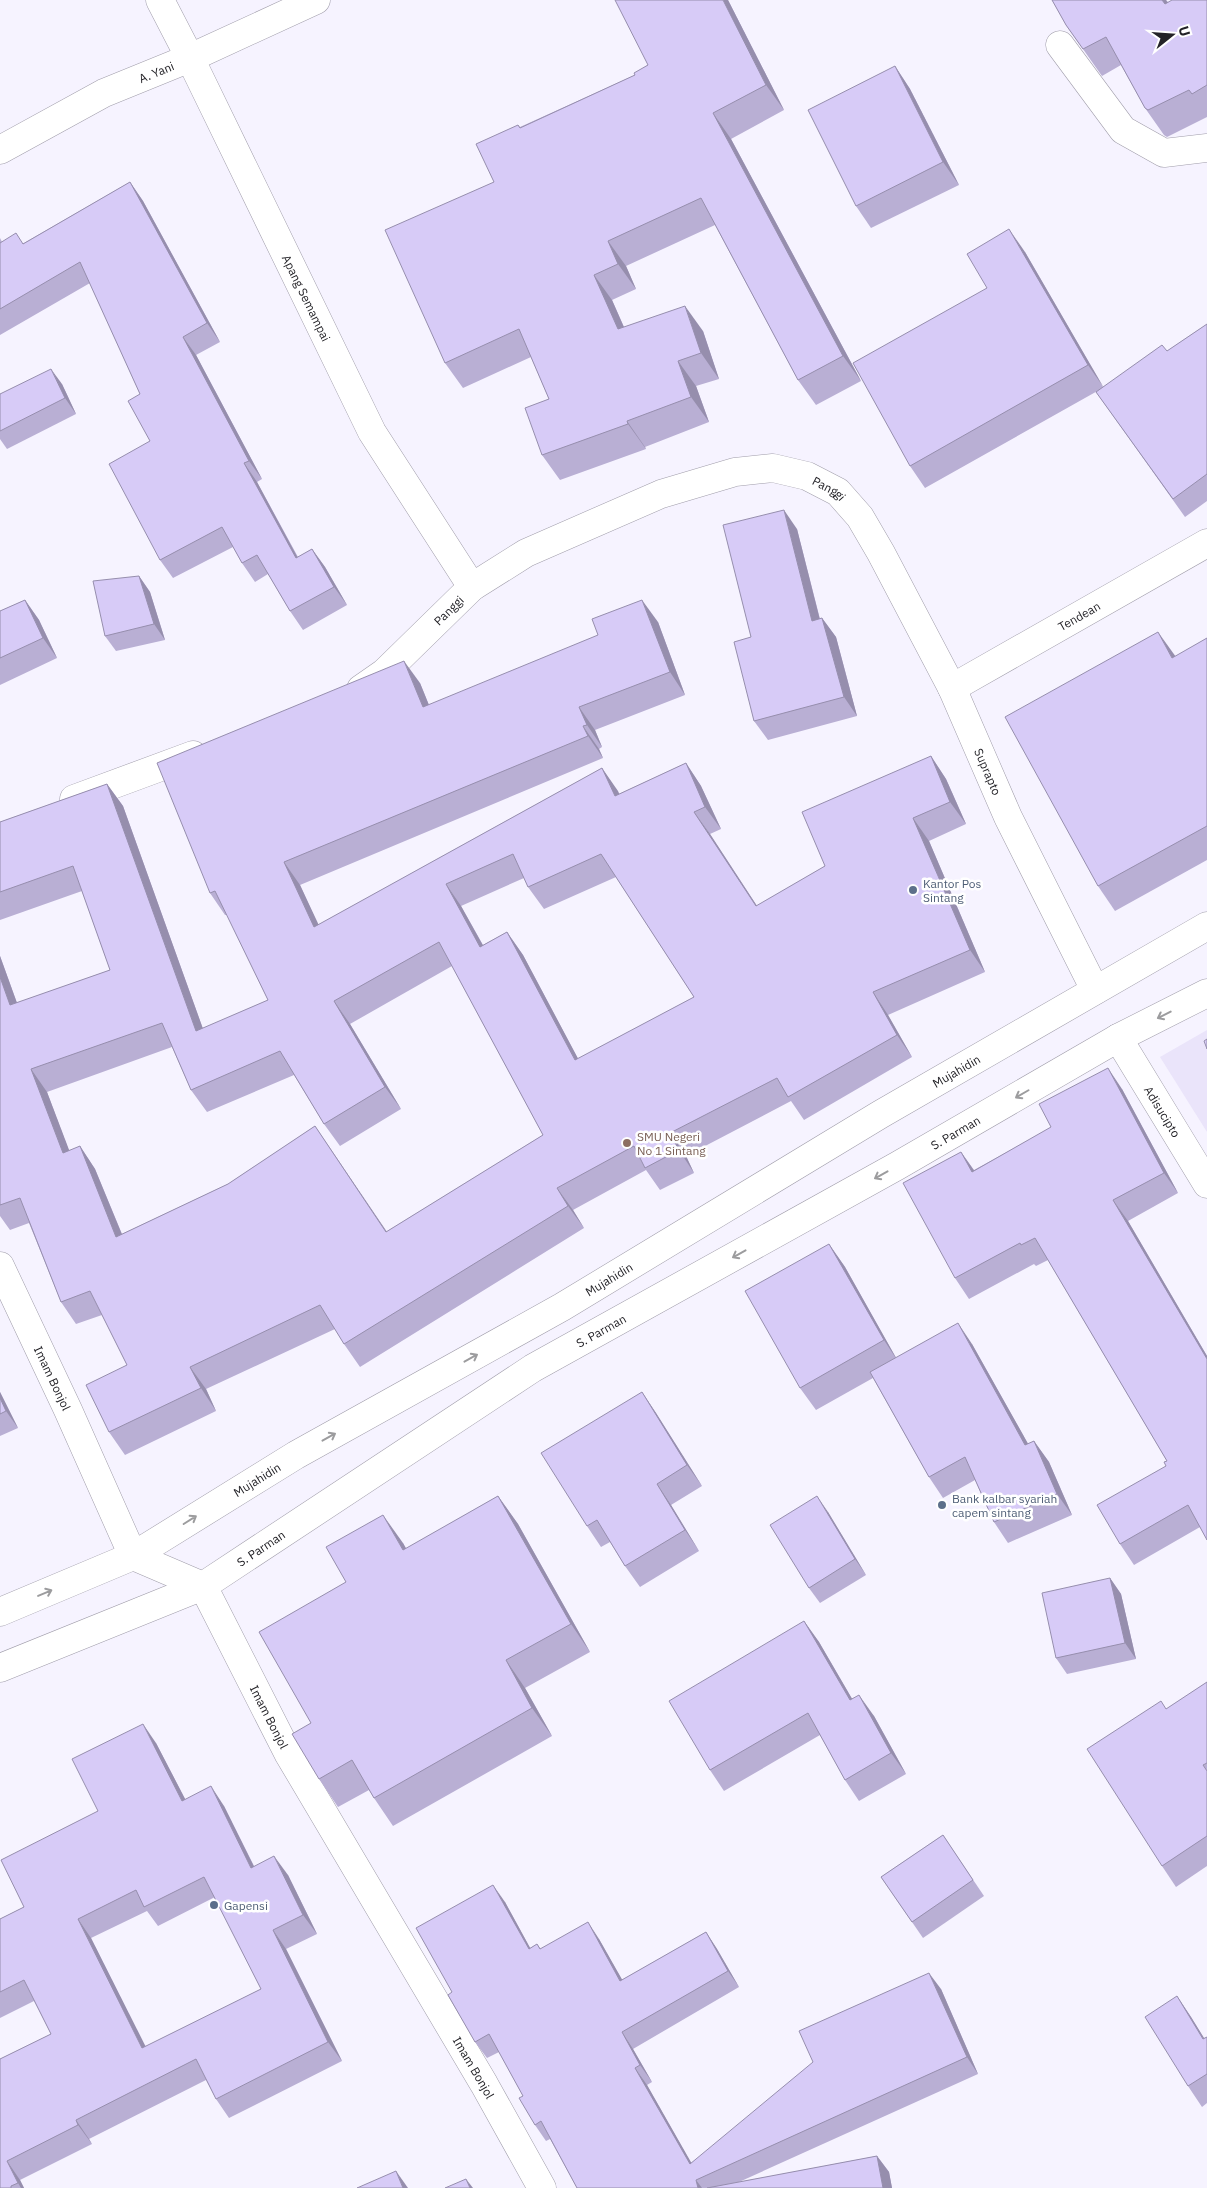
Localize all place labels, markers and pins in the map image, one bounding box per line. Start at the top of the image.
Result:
place label: Kantor Pos Sintang [923,876,982,905]
marker: Kantor Pos Sintang [907,884,919,896]
place label: SMU Negeri No 1 Sintang [637,1129,706,1158]
marker: SMU Negeri No 1 Sintang [621,1137,633,1149]
place label: Bank kalbar syariah capem sintang [952,1491,1057,1520]
marker: Bank kalbar syariah capem sintang [936,1499,948,1511]
place label: Gapensi [224,1898,268,1913]
marker: Gapensi [208,1899,220,1911]

